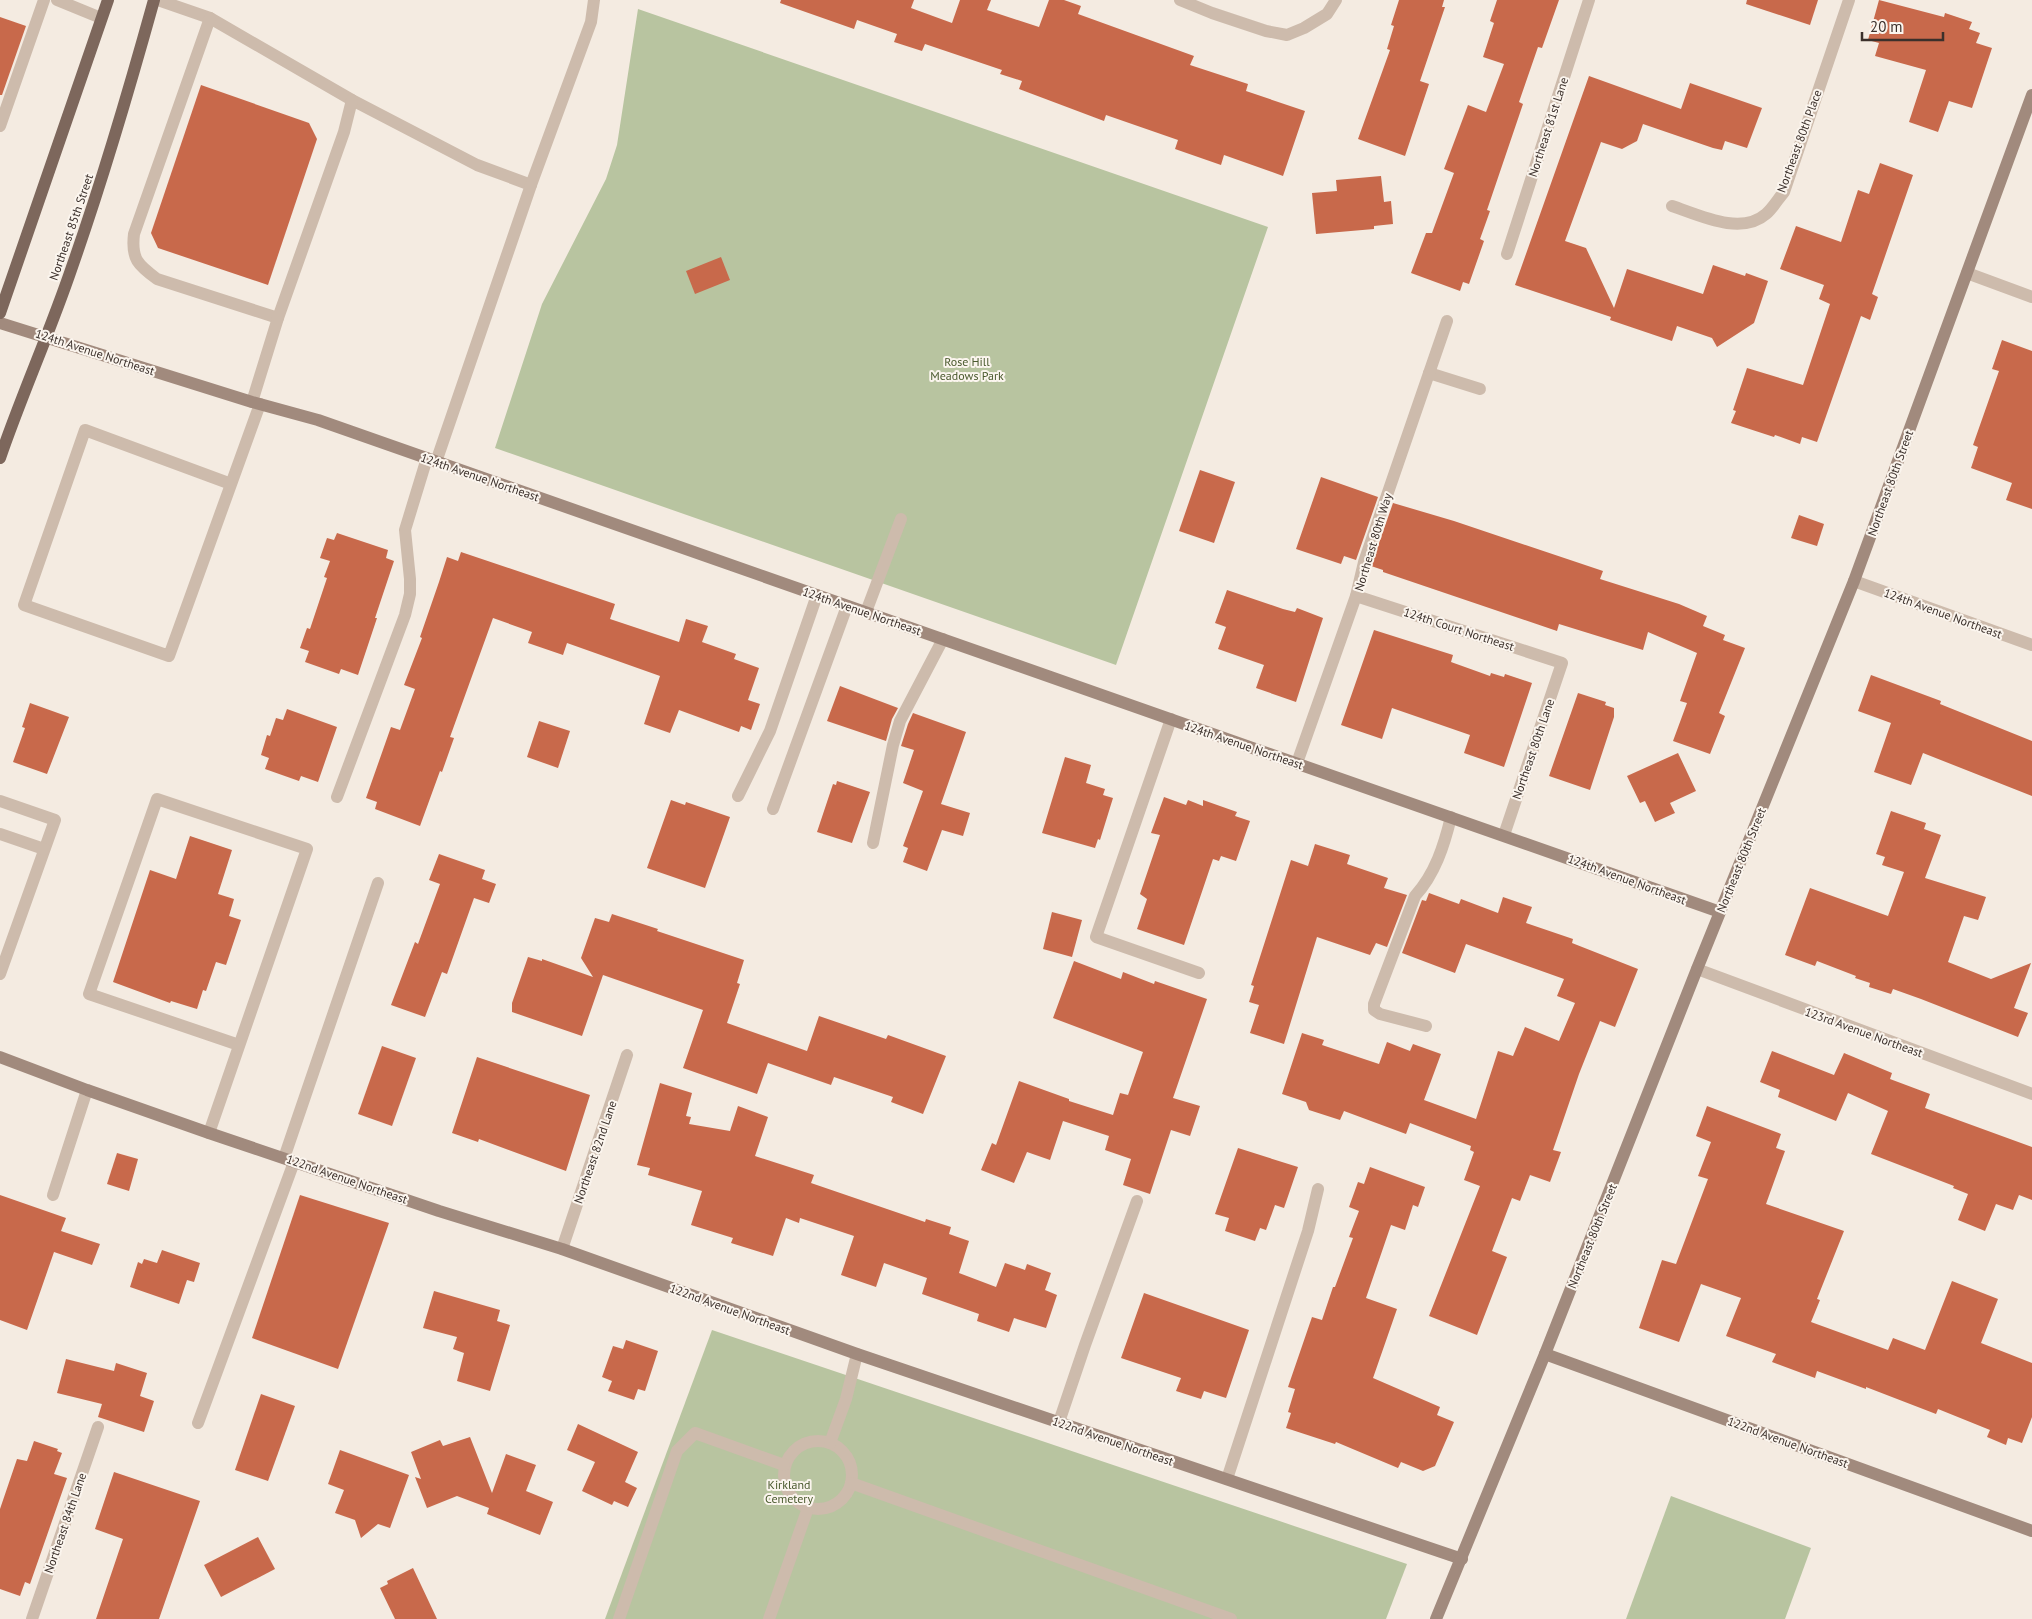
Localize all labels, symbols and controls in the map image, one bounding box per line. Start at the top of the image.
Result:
scale bar [1862,10,1943,42]
text: 20 m [1870,17,1903,36]
street label: Northeast 81st Lane [1525,75,1571,179]
street label: Northeast 80th Place [1773,88,1825,194]
street label: Northeast 85th Street [46,172,96,282]
street label: 124th Avenue Northeast [33,326,157,378]
park label: Rose Hill Meadows Park [930,354,1004,383]
street label: Northeast 80th Street [1864,428,1916,538]
street label: 124th Avenue Northeast [419,450,541,504]
street label: Northeast 80th Way [1351,491,1395,593]
street label: 124th Avenue Northeast [801,584,923,638]
street label: 124th Avenue Northeast [1882,585,2004,641]
street label: 124th Court Northeast [1402,604,1516,654]
street label: Northeast 80th Lane [1509,697,1557,801]
street label: 124th Avenue Northeast [1183,718,1305,772]
street label: Northeast 80th Street [1713,805,1769,915]
street label: 124th Avenue Northeast [1566,851,1688,907]
street label: 123rd Avenue Northeast [1803,1004,1925,1060]
street label: Northeast 82nd Lane [570,1099,620,1205]
street label: 122nd Avenue Northeast [285,1151,409,1207]
street label: Northeast 80th Street [1564,1181,1620,1291]
street label: 122nd Avenue Northeast [668,1280,792,1338]
street label: 122nd Avenue Northeast [1051,1413,1175,1469]
street label: 122nd Avenue Northeast [1726,1413,1850,1471]
street label: Northeast 84th Lane [41,1471,89,1575]
park label: Kirkland Cemetery [765,1477,813,1506]

